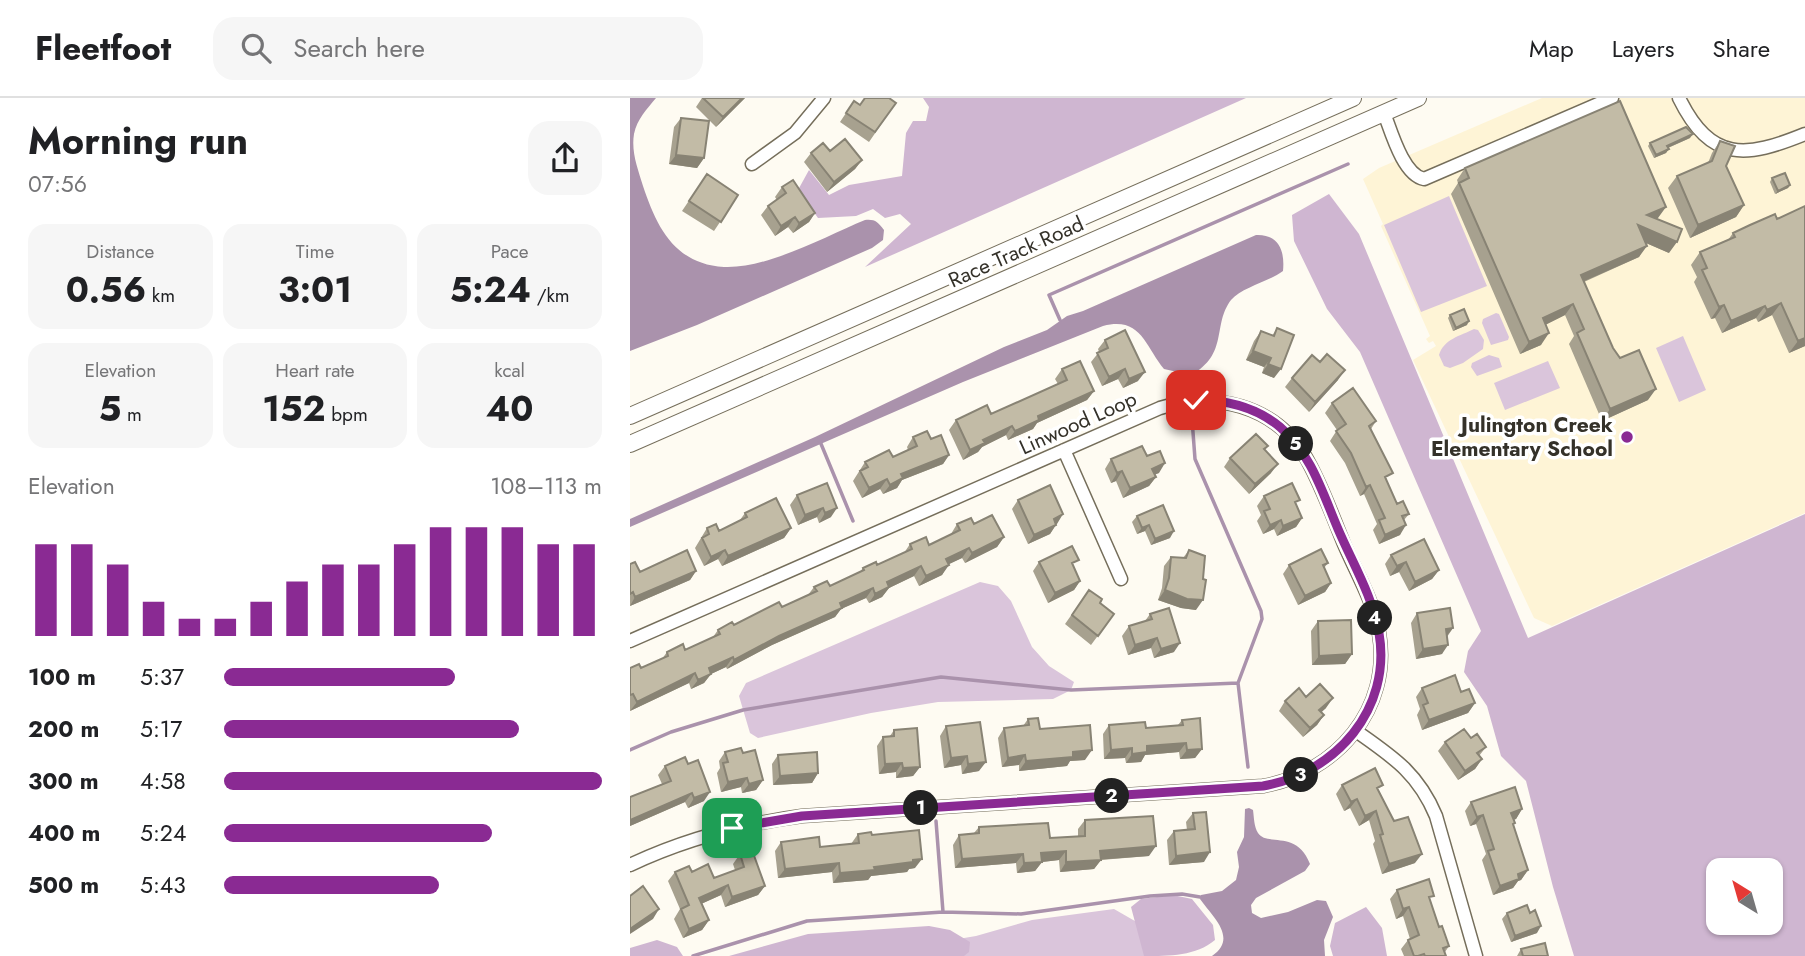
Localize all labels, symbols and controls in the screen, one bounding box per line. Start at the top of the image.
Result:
search box [213,17,703,80]
text: Fleetfoot [35,25,171,72]
icon: search [237,29,275,67]
text: Search here [293,29,425,67]
text: Map [1529,31,1574,66]
text: Layers [1612,31,1674,66]
text: Share [1712,31,1770,66]
text: Morning run [28,113,248,168]
button: share [528,121,602,195]
text: 07:56 [28,167,87,201]
street label: Race Track Road [944,209,1088,295]
text: Distance [86,238,154,265]
text: Time [296,238,334,265]
text: Pace [491,238,529,265]
text: 0.56 [66,265,146,315]
text: 3:01 [278,265,352,315]
text: 5:24 [450,265,531,315]
text: km [146,282,175,309]
text: /km [531,282,570,309]
text: Elevation [84,357,156,384]
text: Heart rate [275,357,355,384]
text: kcal [494,357,525,384]
pin [1166,370,1226,430]
icon: check [1177,381,1215,419]
text: 5 [99,384,121,434]
text: 152 [262,384,326,434]
text: 40 [486,384,533,434]
street label: Linwood Loop [1015,384,1141,462]
text: m [121,401,142,428]
text: bpm [326,401,368,428]
place label: Julington Creek Elementary School [1431,410,1613,464]
pin: 5 [1278,426,1314,462]
marker: Julington Creek Elementary School [1619,429,1635,445]
text: 5 [1289,430,1302,457]
text: Elevation [28,469,115,503]
text: 108–113 m [490,469,602,503]
pin: 4 [1358,601,1392,636]
text: 4 [1368,604,1381,631]
text: 100 m [28,660,96,694]
text: 5:37 [140,660,184,694]
text: 200 m [28,712,99,746]
text: 5:17 [140,712,182,746]
pin: 3 [1284,758,1318,792]
text: 3 [1295,761,1306,788]
text: 300 m [28,764,99,798]
text: 4:58 [140,764,186,798]
pin: 2 [1094,778,1130,814]
text: 2 [1105,782,1118,809]
pin: 1 [904,790,938,826]
text: 1 [916,794,925,821]
pin [702,798,762,858]
icon: arrive [713,809,751,847]
text: 400 m [28,816,100,850]
text: 5:24 [140,816,186,850]
north arrow [1706,858,1783,934]
map controls [1706,858,1783,935]
text: 500 m [28,868,99,902]
text: 5:43 [140,868,186,902]

